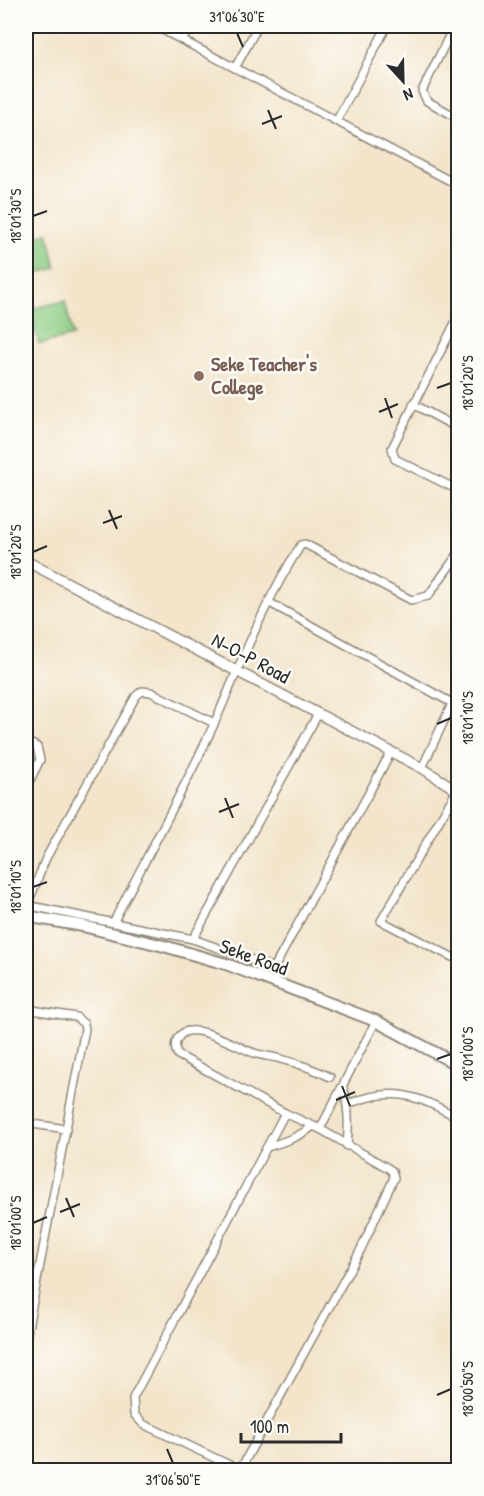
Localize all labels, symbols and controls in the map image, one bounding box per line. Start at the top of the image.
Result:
text: 31°06'30"E [209,6,265,27]
north arrow [373,51,433,111]
text: N [400,83,417,107]
text: 18°01'30"S [5,188,26,243]
place label: Seke Teacher's College [211,350,317,401]
text: 18°01'20"S [457,355,478,411]
marker: Seke Teacher's College [192,369,206,383]
text: 18°01'20"S [5,524,26,580]
street label: N-O-P Road [207,626,295,690]
text: 18°01'10"S [457,691,478,745]
text: 18°01'10"S [5,860,26,914]
street label: Seke Road [216,932,292,981]
text: 18°01'00"S [457,1026,478,1081]
text: 18°01'00"S [5,1195,26,1250]
text: 18°00'50"S [457,1361,478,1417]
scale bar [241,1406,342,1444]
text: 100 m [250,1414,289,1439]
text: 31°06'50"E [145,1469,201,1490]

